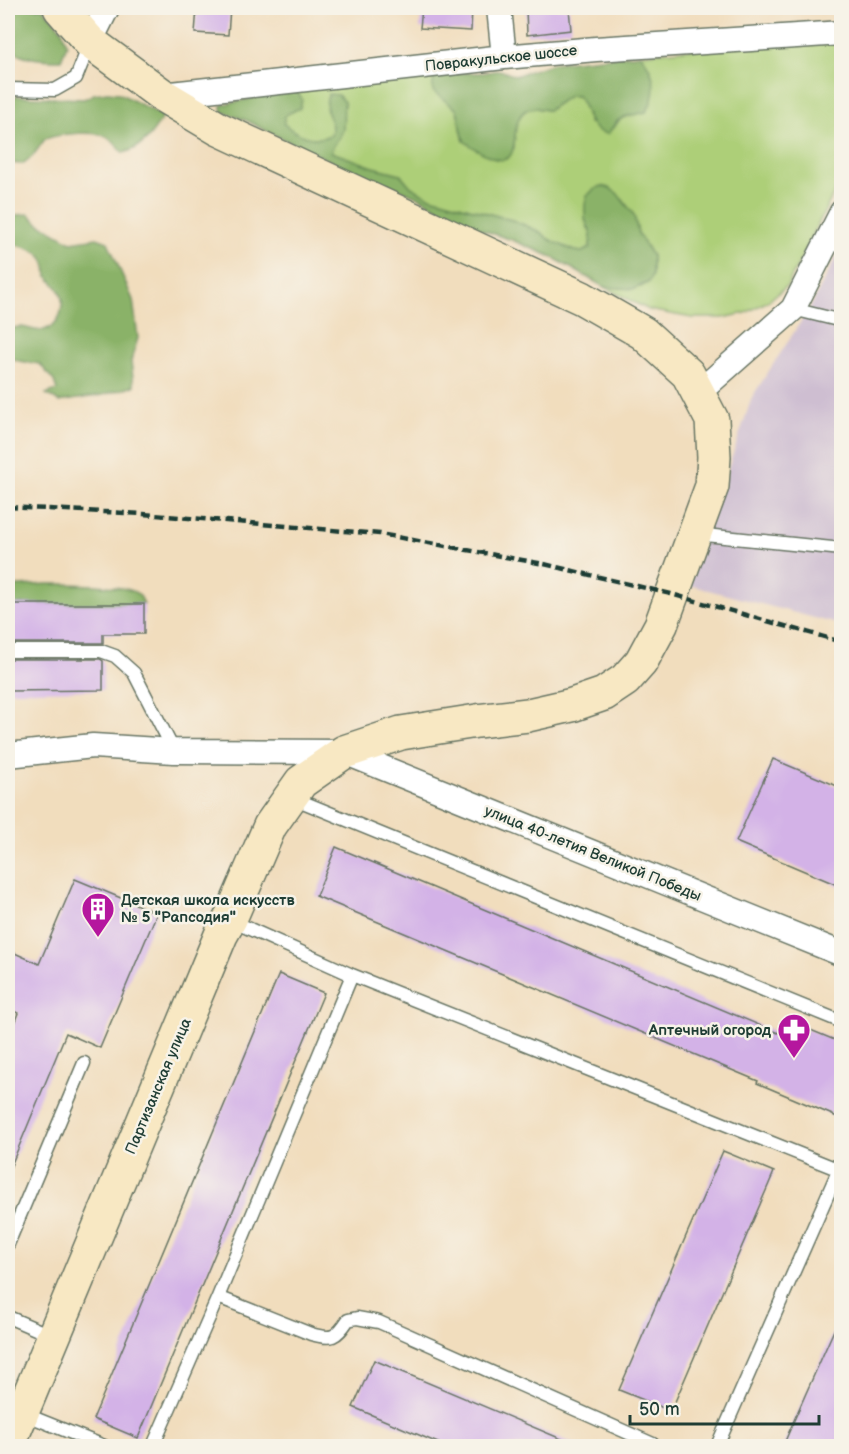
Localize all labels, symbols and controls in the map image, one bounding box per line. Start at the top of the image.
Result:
street label: Повракульское шоссе [424,41,578,76]
street label: улица 40-летия Великой Победы [482,801,704,906]
building icon: Детская школа искусств № 5 "Рапсодия" [80,891,116,938]
place label: Детская школа искусств № 5 "Рапсодия" [121,891,295,927]
pharmacy icon: Аптечный огород [776,1012,812,1059]
street label: Партизанская улица [121,1015,196,1157]
place label: Аптечный огород [648,1021,771,1040]
scale bar [630,1388,819,1426]
text: 50 m [639,1399,680,1420]

